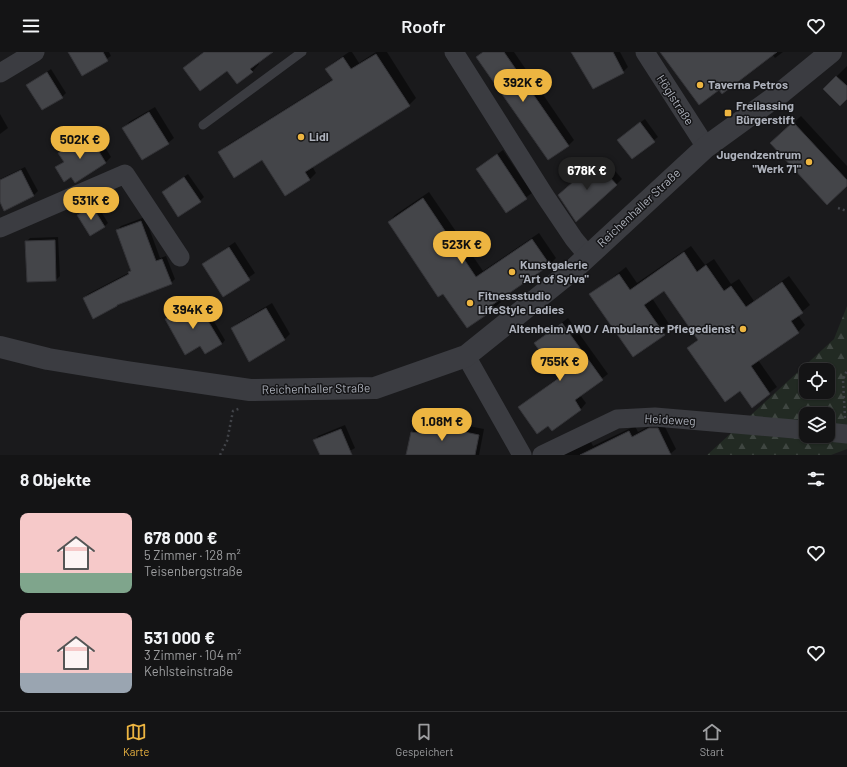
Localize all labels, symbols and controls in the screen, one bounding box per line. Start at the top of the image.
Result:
icon: menu [20,15,42,37]
text: Roofr [401,15,446,37]
icon: heart [805,15,827,37]
pin: 392K € [490,69,556,103]
street label: Höglstraße [654,72,697,127]
text: 392K € [503,74,543,90]
place label: Taverna Petros [708,77,788,91]
marker: Taverna Petros [695,80,705,90]
place label: Freilassing Bürgerstift [736,98,795,126]
marker: Freilassing Bürgerstift [723,108,733,118]
pin: 502K € [47,126,113,160]
place label: Lidl [309,129,329,143]
text: 502K € [60,131,100,147]
marker: Lidl [296,132,306,142]
place label: Jugendzentrum "Werk 71" [717,147,802,175]
pin: 678K € [554,157,620,191]
marker: Jugendzentrum "Werk 71" [804,157,814,167]
text: 678K € [567,162,607,178]
street label: Reichenhaller Straße [594,165,683,249]
pin: 531K € [58,187,124,221]
text: 531K € [72,192,110,208]
pin: 523K € [429,231,495,265]
text: 523K € [442,236,482,252]
place label: Kunstgalerie "Art of Sylva" [520,257,590,285]
marker: Kunstgalerie "Art of Sylva" [507,267,517,277]
place label: Fitnessstudio LifeStyle Ladies [478,288,564,316]
pin: 394K € [160,296,226,330]
marker: Fitnessstudio LifeStyle Ladies [465,298,475,308]
text: 394K € [173,301,213,317]
place label: Altenheim AWO / Ambulanter Pflegedienst [509,321,735,335]
marker: Altenheim AWO / Ambulanter Pflegedienst [738,324,748,334]
pin: 755K € [527,348,593,382]
text: 755K € [540,353,580,369]
map controls [799,363,835,443]
button: locate [799,363,835,399]
street label: Reichenhaller Straße [262,380,370,396]
button: layers [799,407,835,443]
pin: 1.08M € [405,408,479,442]
street label: Heideweg [644,411,696,427]
text: 1.08M € [421,413,463,429]
icon: filters [805,468,827,490]
text: 8 Objekte [20,469,91,489]
text: 678 000 € [144,527,217,547]
icon: home [52,529,100,577]
icon: heart [805,542,827,564]
text: 5 Zimmer · 128 m² [144,547,241,563]
text: Teisenbergstraße [144,563,243,579]
text: 531 000 € [144,627,215,647]
icon: home [52,629,100,677]
icon: heart [805,642,827,664]
text: 3 Zimmer · 104 m² [144,647,241,663]
text: Kehlsteinstraße [144,663,233,679]
tab: Karte [123,721,149,758]
tab: Gespeichert [395,721,454,758]
tab: Start [700,721,724,758]

